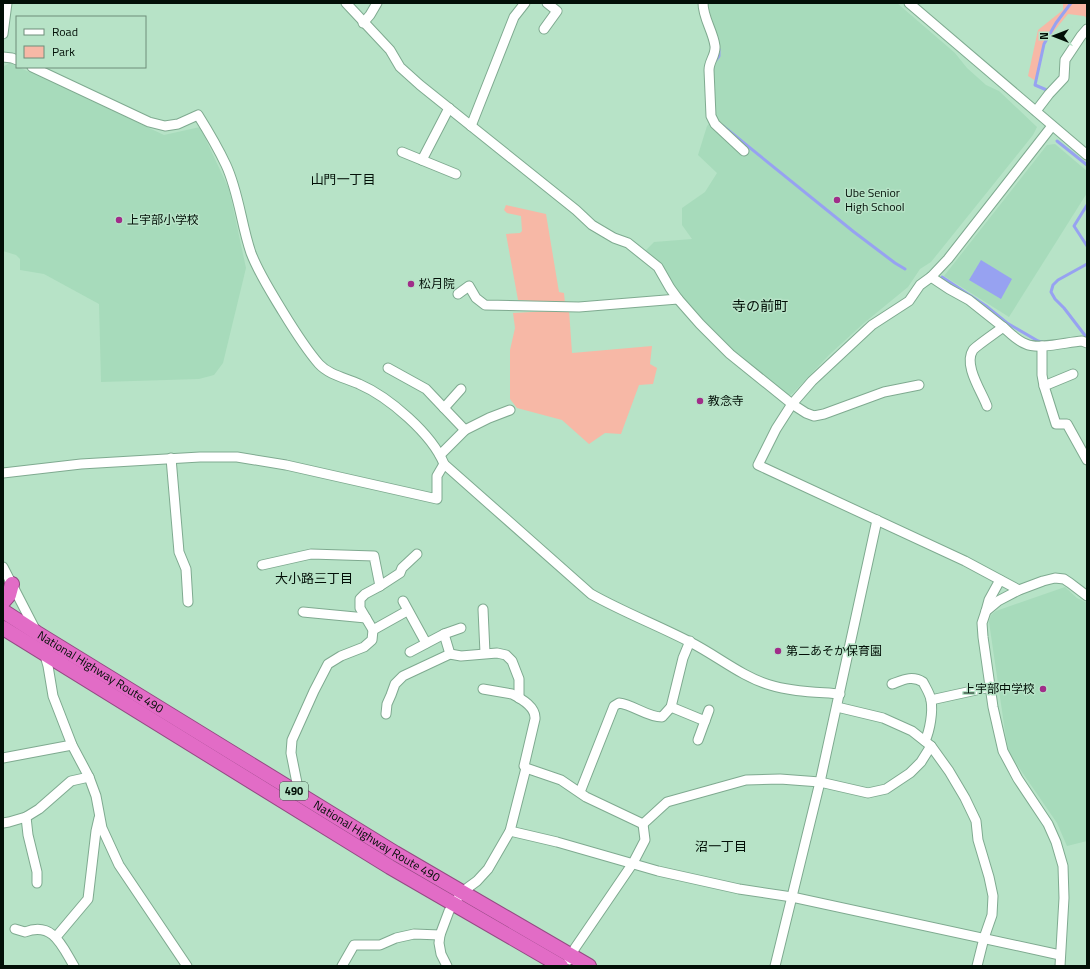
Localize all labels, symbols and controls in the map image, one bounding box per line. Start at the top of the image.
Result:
legend [16,16,146,68]
north arrow [1034,16,1074,56]
text: Road [52,22,78,41]
text: N [1036,32,1052,40]
text: Park [52,42,75,61]
district label: 山門一丁目 [310,169,376,189]
place label: Ube Senior High School [845,183,905,216]
marker: Ube Senior High School [832,195,842,205]
place label: 上宇部小学校 [127,210,199,229]
marker: 上宇部小学校 [114,215,124,225]
place label: 松月院 [419,274,455,293]
marker: 松月院 [406,279,416,289]
district label: 寺の前町 [732,295,788,316]
place label: 教念寺 [708,391,744,410]
marker: 教念寺 [695,396,705,406]
district label: 大小路三丁目 [275,568,353,588]
street label: National Highway Route 490 [34,625,168,718]
place label: 第二あそか保育園 [786,641,882,660]
marker: 第二あそか保育園 [773,646,783,656]
place label: 上宇部中学校 [963,679,1035,698]
marker: 上宇部中学校 [1038,684,1048,694]
road number: 490 [280,782,308,800]
street label: National Highway Route 490 [310,795,444,887]
district label: 沼一丁目 [695,836,747,856]

